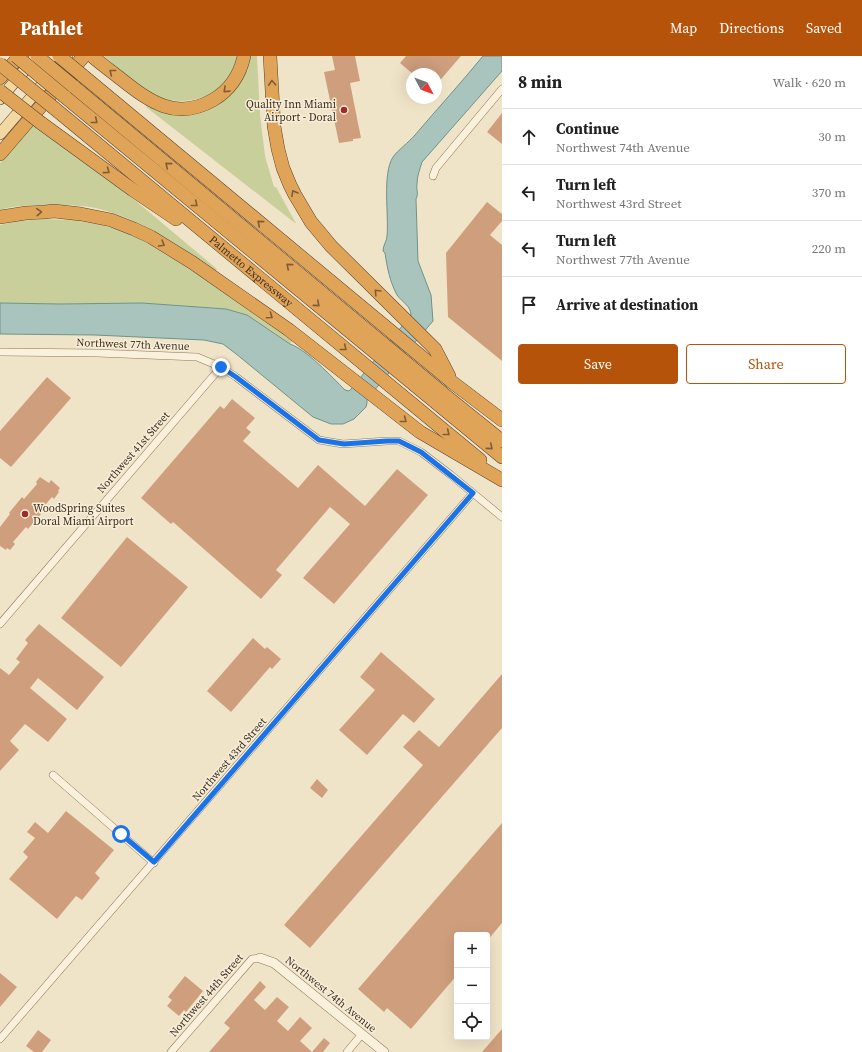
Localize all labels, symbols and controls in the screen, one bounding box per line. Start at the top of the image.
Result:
text: Pathlet [20,15,83,41]
text: Map [670,18,697,38]
text: Directions [719,18,784,38]
text: Saved [806,18,842,38]
north arrow [406,68,442,104]
one-way arrow [110,70,117,77]
text: 8 min [518,70,562,94]
text: Walk · 620 m [773,74,846,91]
one-way arrow [267,80,276,86]
one-way arrow [223,85,231,92]
place label: Quality Inn Miami Airport - Doral [246,97,336,125]
marker: Quality Inn Miami Airport - Doral [339,105,349,115]
one-way arrow [90,116,97,123]
text: Continue [556,118,619,139]
icon: ahead [518,126,540,148]
text: 30 m [818,128,846,145]
text: Northwest 74th Avenue [556,139,690,156]
one-way arrow [165,162,172,169]
one-way arrow [102,166,109,173]
text: Turn left [556,174,616,195]
icon: left [518,182,540,204]
text: 370 m [812,184,846,201]
one-way arrow [291,189,299,197]
text: Northwest 43rd Street [556,195,682,212]
one-way arrow [190,199,197,206]
one-way arrow [36,208,42,216]
one-way arrow [257,220,265,227]
text: Turn left [556,230,616,251]
street label: Palmetto Expressway [206,232,296,311]
icon: left [518,238,540,260]
one-way arrow [158,239,165,246]
text: 220 m [812,240,846,257]
text: Northwest 77th Avenue [556,251,690,268]
one-way arrow [287,263,294,270]
one-way arrow [374,289,382,297]
icon: arrive [518,294,540,316]
text: Arrive at destination [556,294,698,315]
one-way arrow [312,300,319,307]
one-way arrow [266,311,273,318]
street label: Northwest 77th Avenue [76,335,190,354]
one-way arrow [339,343,346,350]
button: Save [518,344,678,384]
button: Share [686,344,846,384]
route end [212,358,230,376]
street label: Northwest 41st Street [94,408,173,496]
one-way arrow [399,415,406,422]
one-way arrow [443,429,450,436]
one-way arrow [485,443,493,450]
place label: WoodSpring Suites Doral Miami Airport [33,501,134,529]
marker: WoodSpring Suites Doral Miami Airport [20,509,30,519]
street label: Northwest 43rd Street [189,714,270,804]
route start [112,825,130,843]
map controls [454,932,490,1040]
button: + [454,932,490,968]
street label: Northwest 44th Street [166,950,247,1040]
street label: Northwest 74th Avenue [282,953,380,1036]
button: − [454,968,490,1004]
button: locate [454,1004,490,1040]

